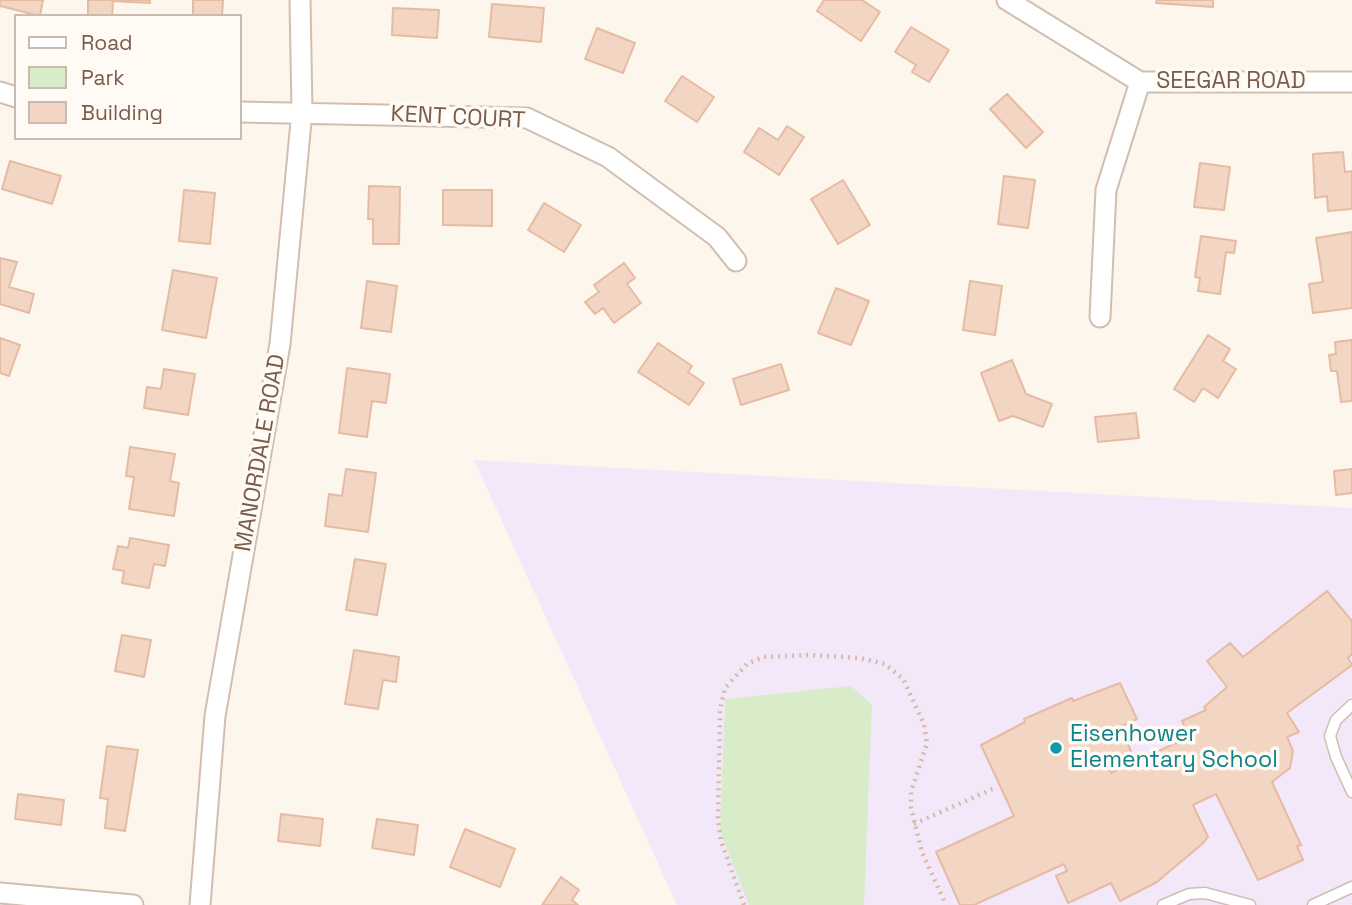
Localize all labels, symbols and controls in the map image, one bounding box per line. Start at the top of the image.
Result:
legend [14,14,242,140]
text: Road [81,29,133,56]
text: Park [81,64,125,91]
street label: SEEGAR ROAD [1156,68,1306,96]
text: Building [81,99,163,126]
street label: KENT COURT [390,101,526,135]
street label: MANORDALE ROAD [230,352,292,554]
place label: Eisenhower Elementary School [1070,721,1278,775]
marker: Eisenhower Elementary School [1048,740,1064,756]

